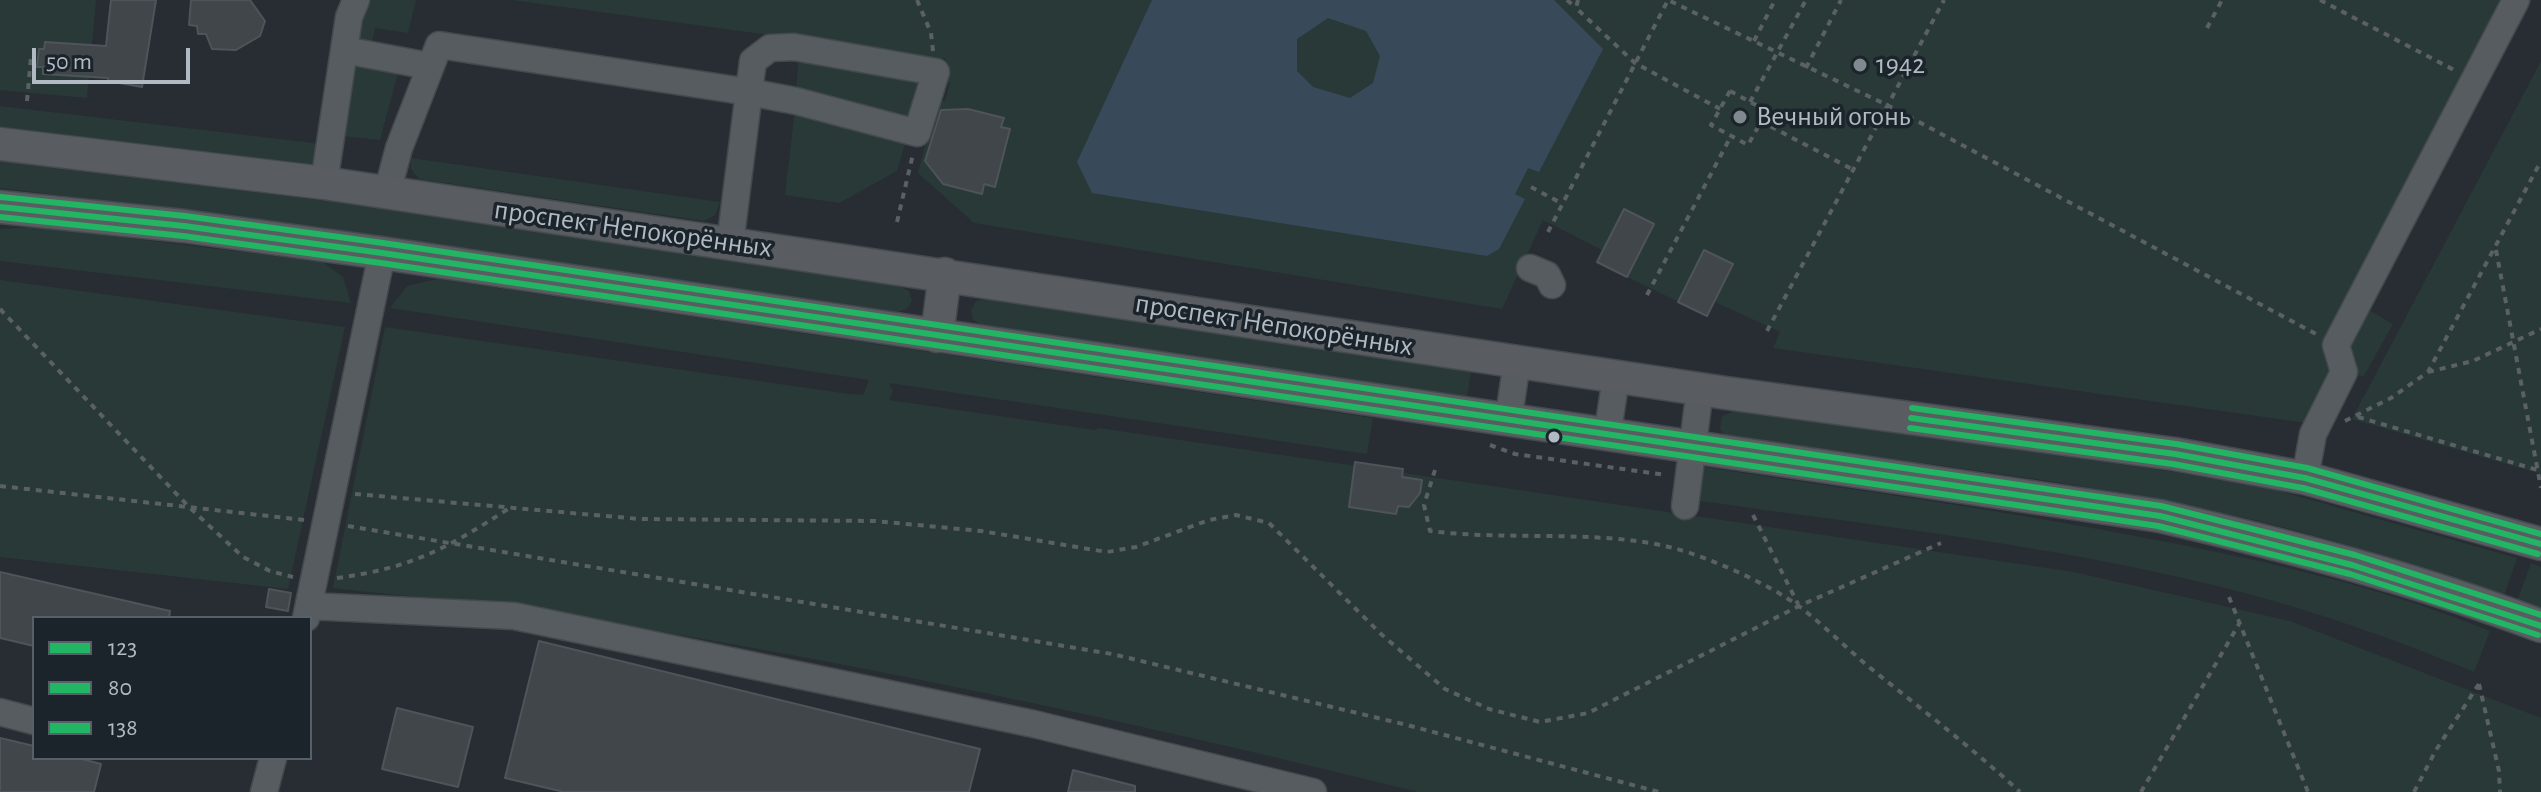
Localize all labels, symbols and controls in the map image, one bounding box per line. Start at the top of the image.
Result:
scale bar [36,32,194,82]
place label: 1942 [1876,48,1925,82]
text: 50 m [46,50,92,74]
marker: 1942 [1851,56,1869,74]
place label: Вечный огонь [1756,100,1910,134]
marker: Вечный огонь [1731,108,1749,126]
street label: проспект Непокорённых [492,193,774,265]
street label: проспект Непокорённых [1133,286,1415,364]
unlabelled marker [1546,429,1562,445]
legend [32,616,312,760]
text: 123 [108,636,137,660]
text: 80 [108,676,132,700]
text: 138 [108,716,138,740]

